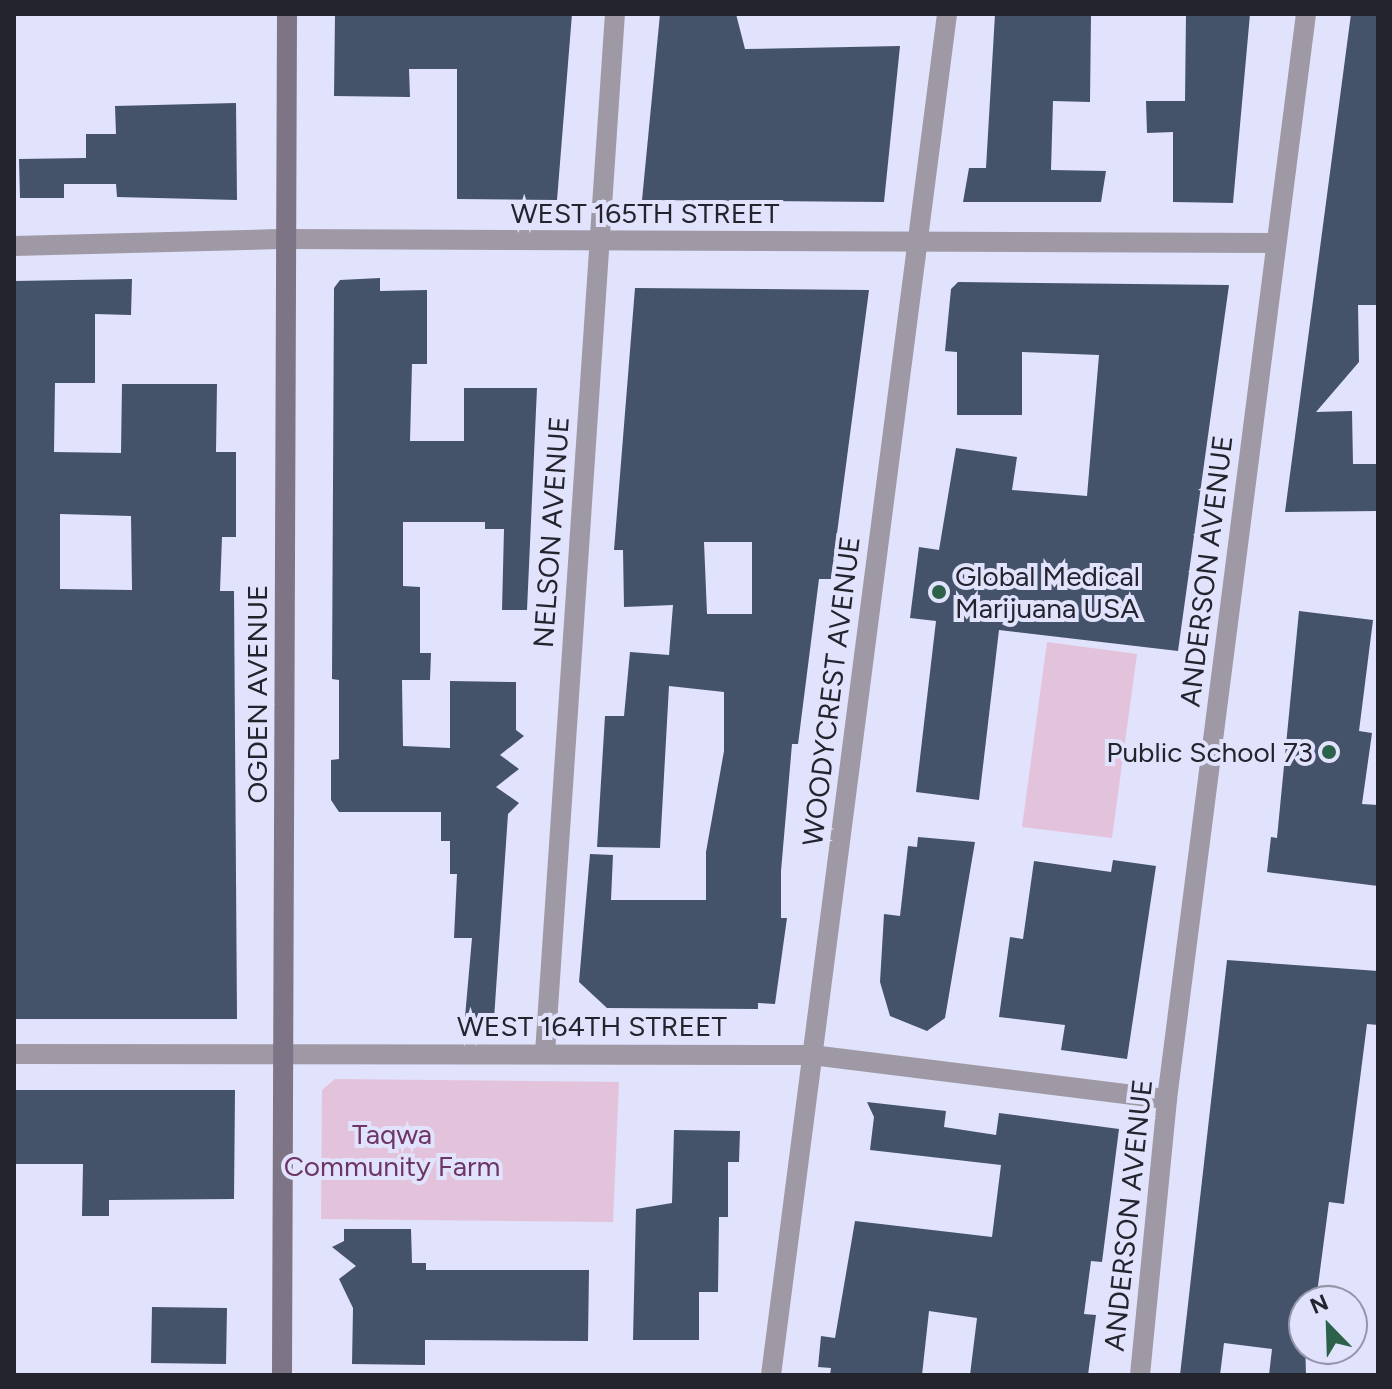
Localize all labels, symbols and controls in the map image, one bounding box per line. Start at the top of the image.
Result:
street label: WEST 165TH STREET [511,196,779,230]
street label: NELSON AVENUE [526,415,576,649]
street label: ANDERSON AVENUE [1173,433,1239,709]
street label: WOODYCREST AVENUE [795,534,867,848]
place label: Global Medical Marijuana USA [955,559,1140,625]
marker: Global Medical Marijuana USA [930,583,948,601]
street label: OGDEN AVENUE [240,584,274,804]
place label: Public School 73 [1106,735,1313,769]
marker: Public School 73 [1320,743,1338,761]
street label: WEST 164TH STREET [457,1009,727,1043]
street label: ANDERSON AVENUE [1097,1077,1159,1353]
park label: Taqwa Community Farm [284,1117,500,1183]
north arrow [1288,1285,1368,1365]
text: N [1306,1289,1332,1320]

